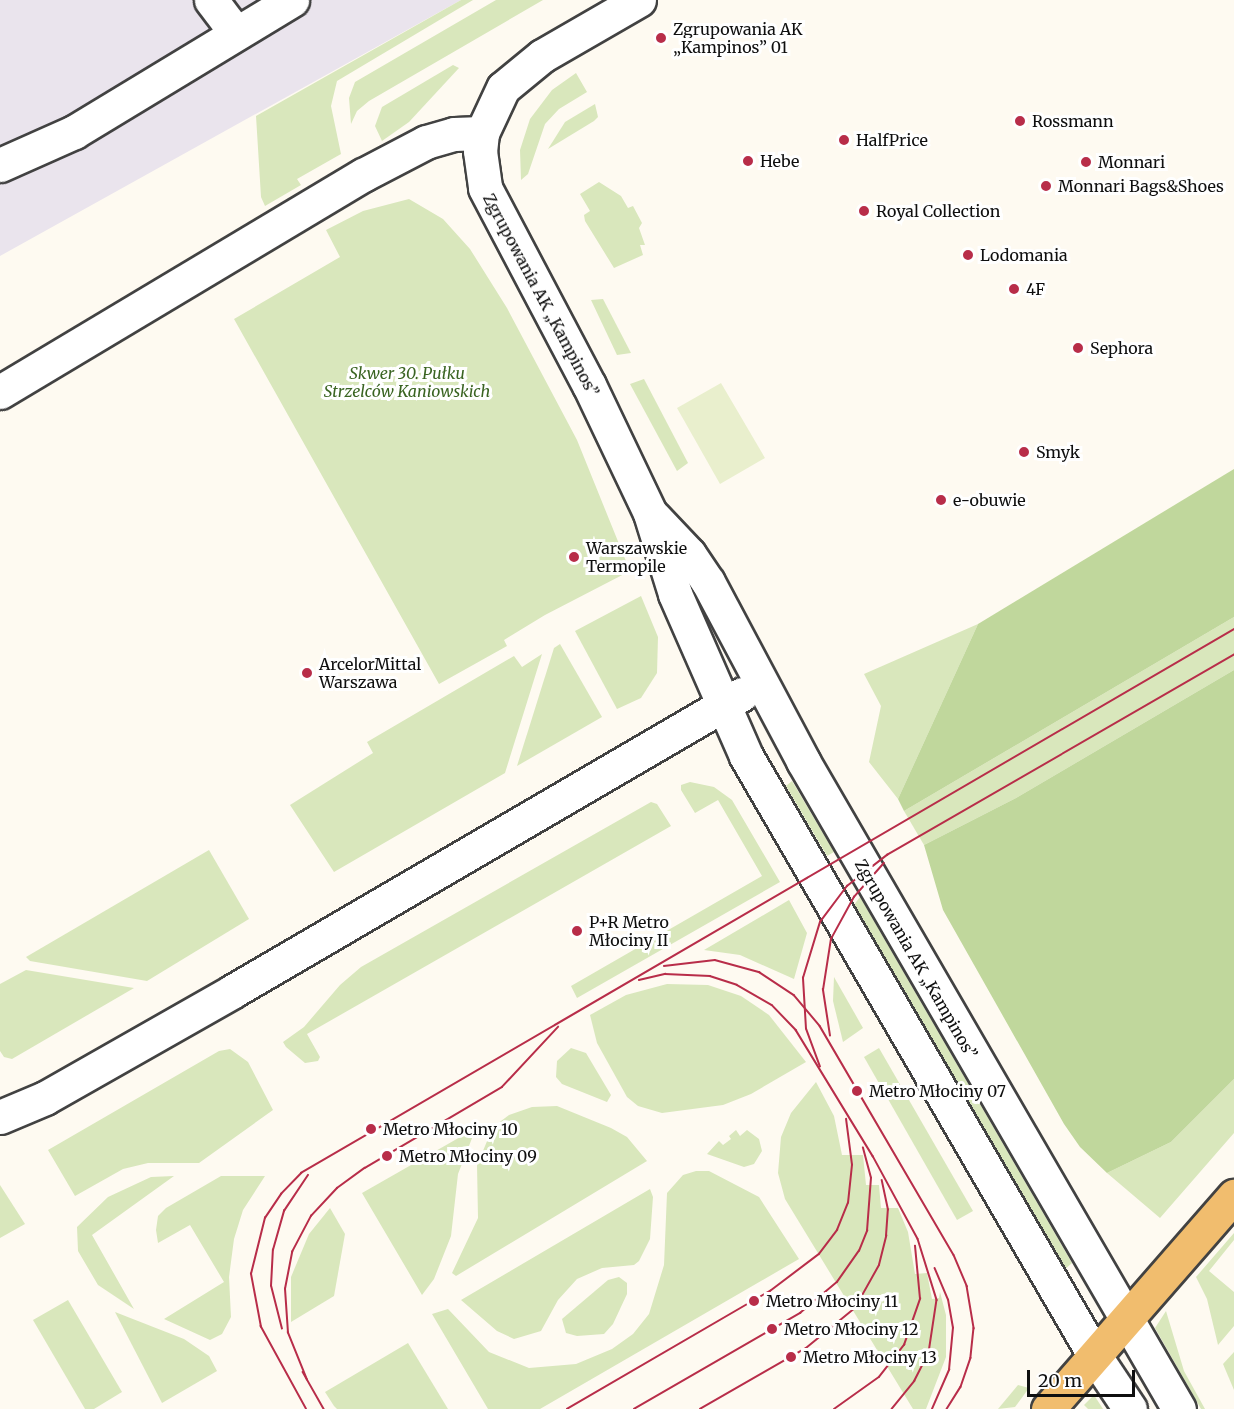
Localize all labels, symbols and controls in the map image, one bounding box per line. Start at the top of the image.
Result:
place label: Zgrupowania AK „Kampinos” 01 [673,19,802,57]
marker: Zgrupowania AK „Kampinos” 01 [654,31,668,45]
place label: Rossmann [1032,111,1114,131]
marker: Rossmann [1013,114,1027,128]
place label: HalfPrice [856,130,928,150]
marker: HalfPrice [837,133,851,147]
place label: Hebe [760,151,799,171]
place label: Monnari [1098,152,1165,172]
marker: Hebe [741,154,755,168]
marker: Monnari [1079,155,1093,169]
place label: Monnari Bags&Shoes [1058,176,1224,196]
marker: Monnari Bags&Shoes [1039,179,1053,193]
street label: Zgrupowania AK „Kampinos” [479,190,603,400]
place label: Royal Collection [876,201,1000,221]
marker: Royal Collection [857,204,871,218]
place label: Lodomania [980,245,1068,265]
marker: Lodomania [961,248,975,262]
place label: 4F [1026,279,1045,299]
marker: 4F [1007,282,1021,296]
place label: Sephora [1090,338,1153,358]
marker: Sephora [1071,341,1085,355]
park label: Skwer 30. Pułku Strzelców Kaniowskich [324,363,490,401]
place label: Smyk [1036,442,1080,462]
marker: Smyk [1017,445,1031,459]
place label: e-obuwie [953,490,1026,510]
marker: e-obuwie [934,493,948,507]
place label: Warszawskie Termopile [586,538,687,576]
marker: Warszawskie Termopile [567,550,581,564]
place label: ArcelorMittal Warszawa [319,654,421,692]
marker: ArcelorMittal Warszawa [300,666,314,680]
street label: Zgrupowania AK „Kampinos” [851,856,981,1062]
place label: P+R Metro Młociny II [589,912,669,950]
marker: P+R Metro Młociny II [570,924,584,938]
place label: Metro Młociny 07 [869,1081,1006,1101]
marker: Metro Młociny 07 [850,1084,864,1098]
place label: Metro Młociny 10 [383,1119,518,1139]
marker: Metro Młociny 10 [364,1122,378,1136]
place label: Metro Młociny 09 [399,1146,537,1166]
marker: Metro Młociny 09 [380,1149,394,1163]
place label: Metro Młociny 11 [766,1291,898,1311]
marker: Metro Młociny 11 [747,1294,761,1308]
place label: Metro Młociny 12 [784,1319,918,1339]
marker: Metro Młociny 12 [765,1322,779,1336]
place label: Metro Młociny 13 [803,1347,937,1367]
marker: Metro Młociny 13 [784,1350,798,1364]
scale bar [1030,1358,1138,1396]
text: 20 m [1038,1369,1082,1392]

